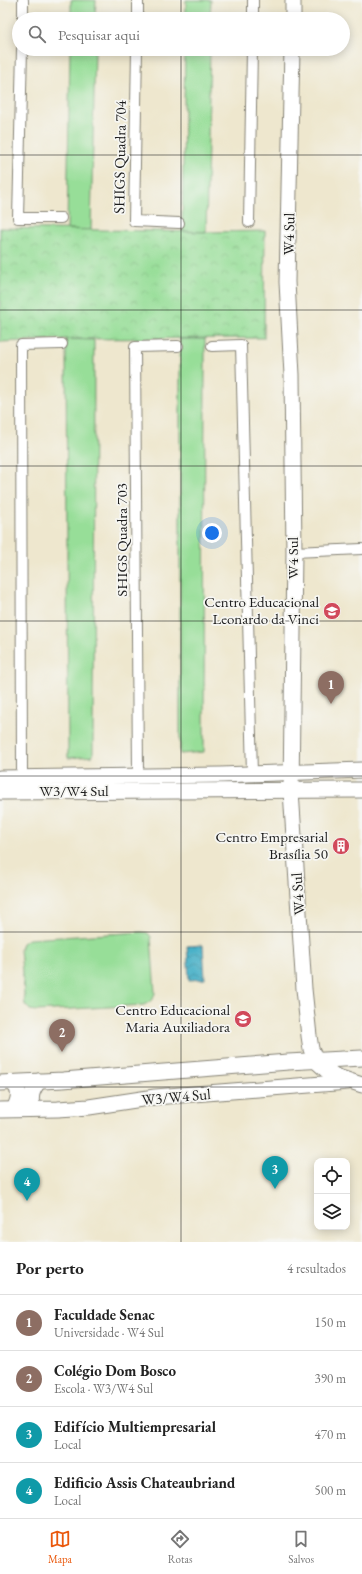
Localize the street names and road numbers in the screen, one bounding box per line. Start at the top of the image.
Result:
street label: SHIGS Quadra 704 [109,99,130,214]
street label: W4 Sul [279,212,298,255]
street label: SHIGS Quadra 703 [112,483,131,597]
street label: W4 Sul [283,536,302,579]
street label: W3/W4 Sul [39,781,109,800]
street label: W4 Sul [287,872,308,916]
street label: W3/W4 Sul [141,1084,212,1109]

